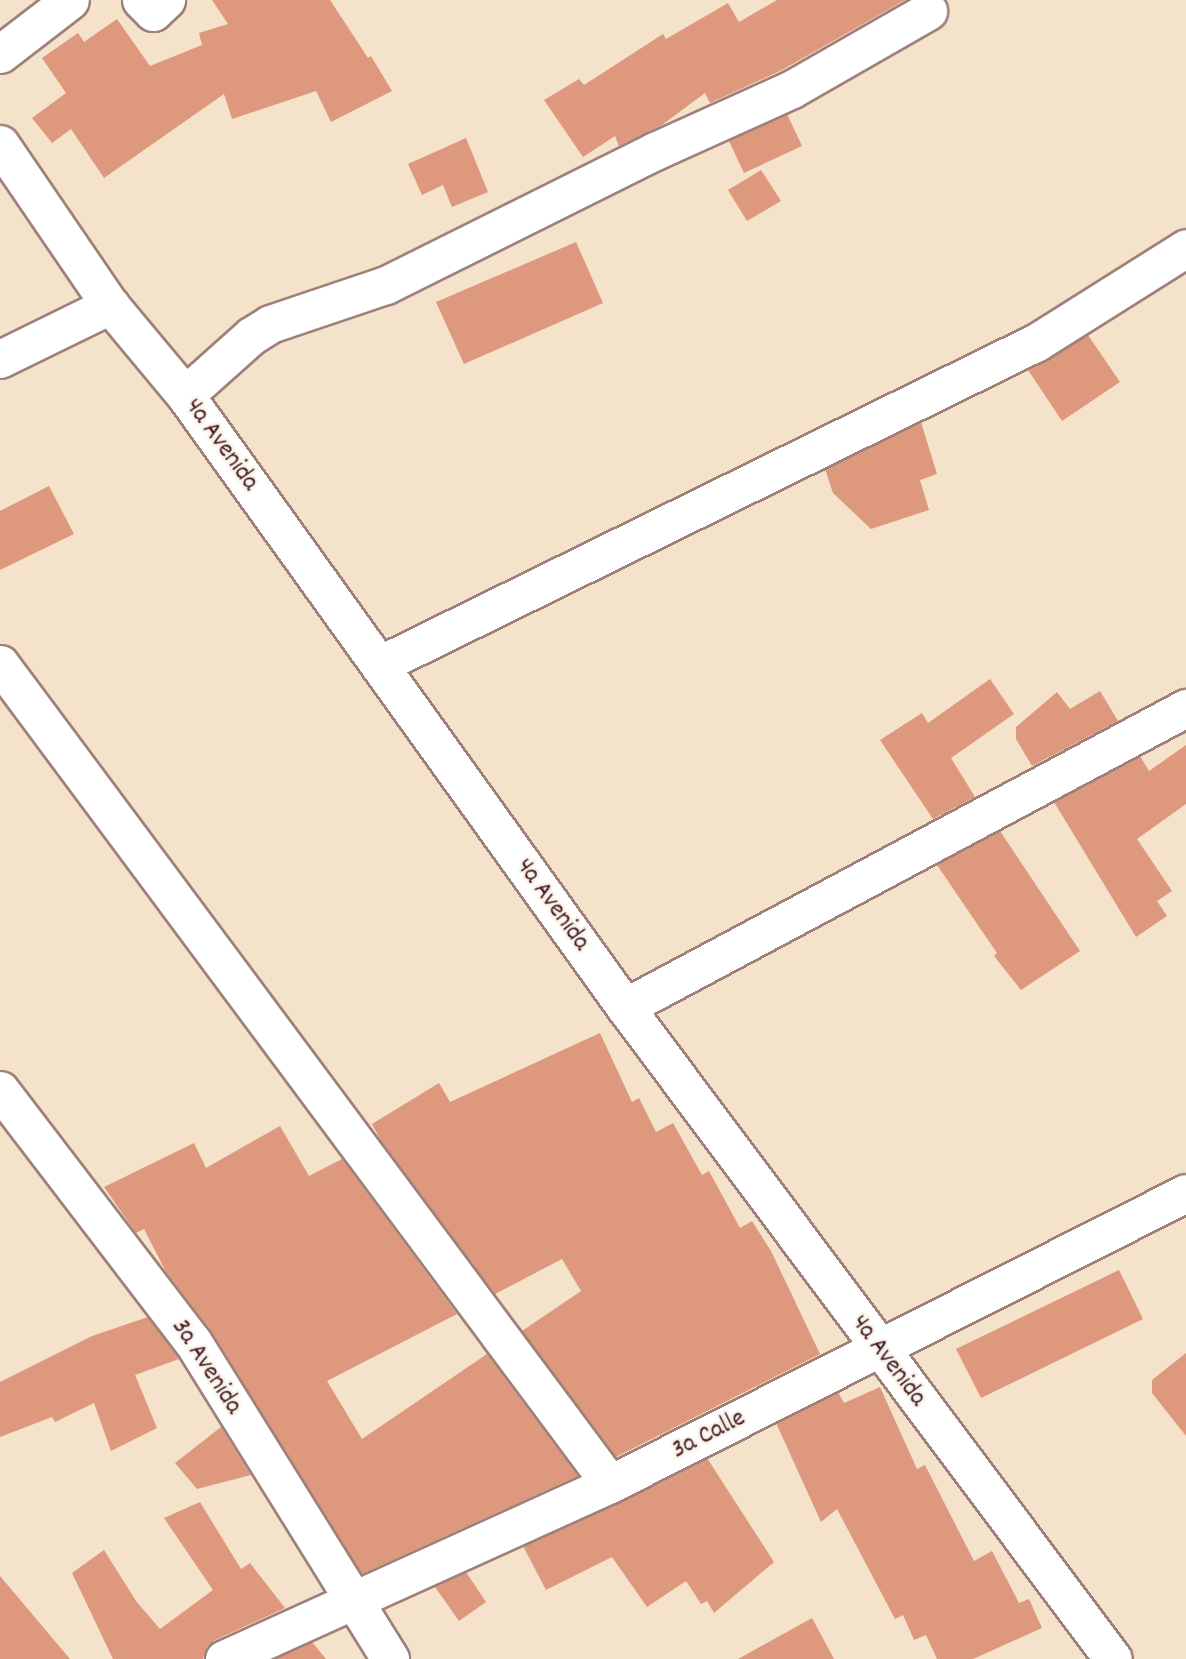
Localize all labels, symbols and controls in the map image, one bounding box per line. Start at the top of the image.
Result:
street label: 4a Avenida [177,393,265,497]
street label: 4a Avenida [508,853,596,957]
street label: 4a Avenida [843,1309,933,1413]
street label: 3a Avenida [164,1313,248,1421]
street label: 3a Calle [667,1403,751,1467]

